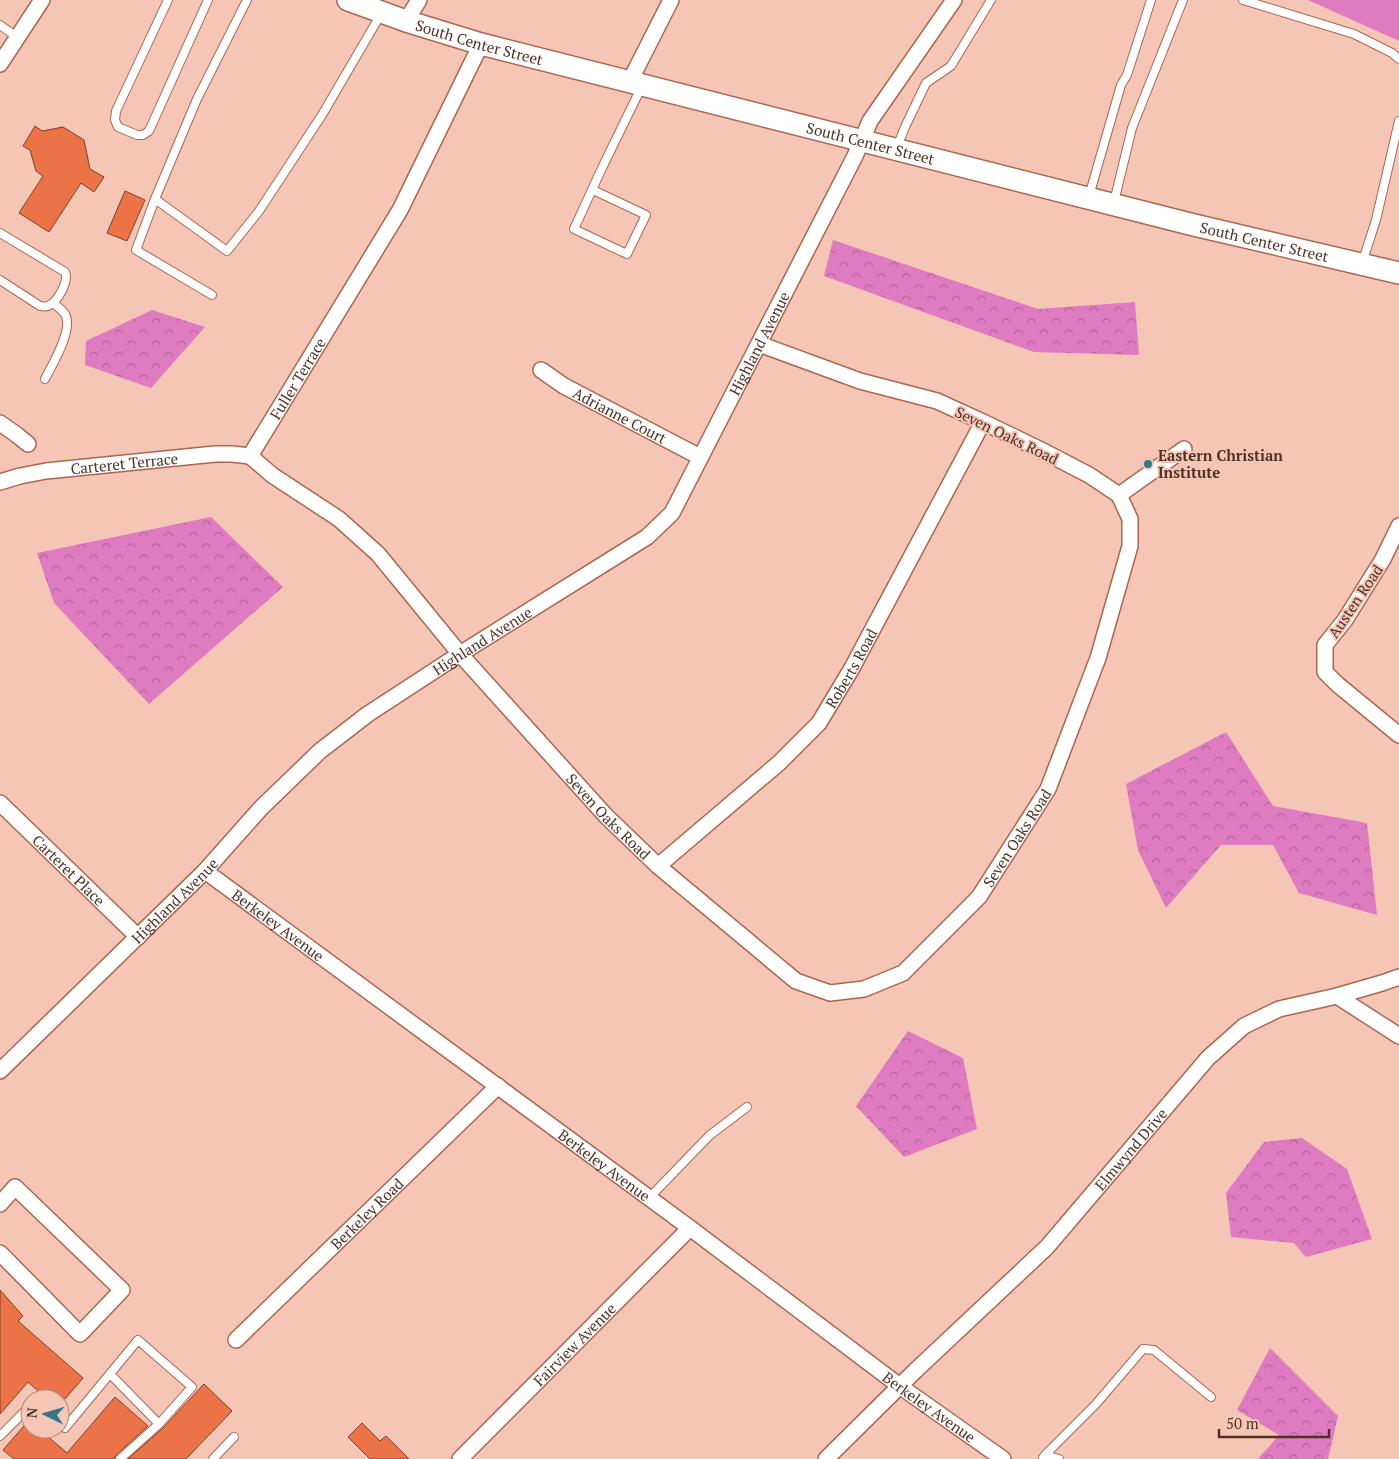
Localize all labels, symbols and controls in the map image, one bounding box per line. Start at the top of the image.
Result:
street label: South Center Street [413,15,545,69]
street label: South Center Street [804,117,937,169]
street label: South Center Street [1198,217,1331,266]
street label: Highland Avenue [724,288,794,399]
street label: Fuller Terrace [265,334,330,423]
street label: Adrianne Court [570,382,671,448]
street label: Seven Oaks Road [952,401,1062,469]
place label: Eastern Christian Institute [1158,445,1283,482]
street label: Carteret Terrace [70,448,179,478]
marker: Eastern Christian Institute [1142,458,1154,470]
street label: Austen Road [1323,560,1387,642]
street label: Highland Avenue [428,602,536,679]
street label: Roberts Road [820,625,881,712]
street label: Seven Oaks Road [562,769,655,864]
street label: Seven Oaks Road [978,785,1056,891]
street label: Carteret Place [28,830,110,910]
street label: Highland Avenue [127,853,222,948]
street label: Berkeley Avenue [228,884,328,965]
street label: Elmwynd Drive [1090,1104,1171,1194]
street label: Berkeley Avenue [554,1125,654,1206]
street label: Berkeley Road [326,1173,407,1253]
street label: Fairview Avenue [529,1298,620,1390]
street label: Berkeley Avenue [879,1367,980,1447]
north arrow [20,1389,70,1439]
text: N [22,1406,42,1419]
scale bar [1219,1406,1329,1438]
text: 50 m [1226,1413,1259,1433]

